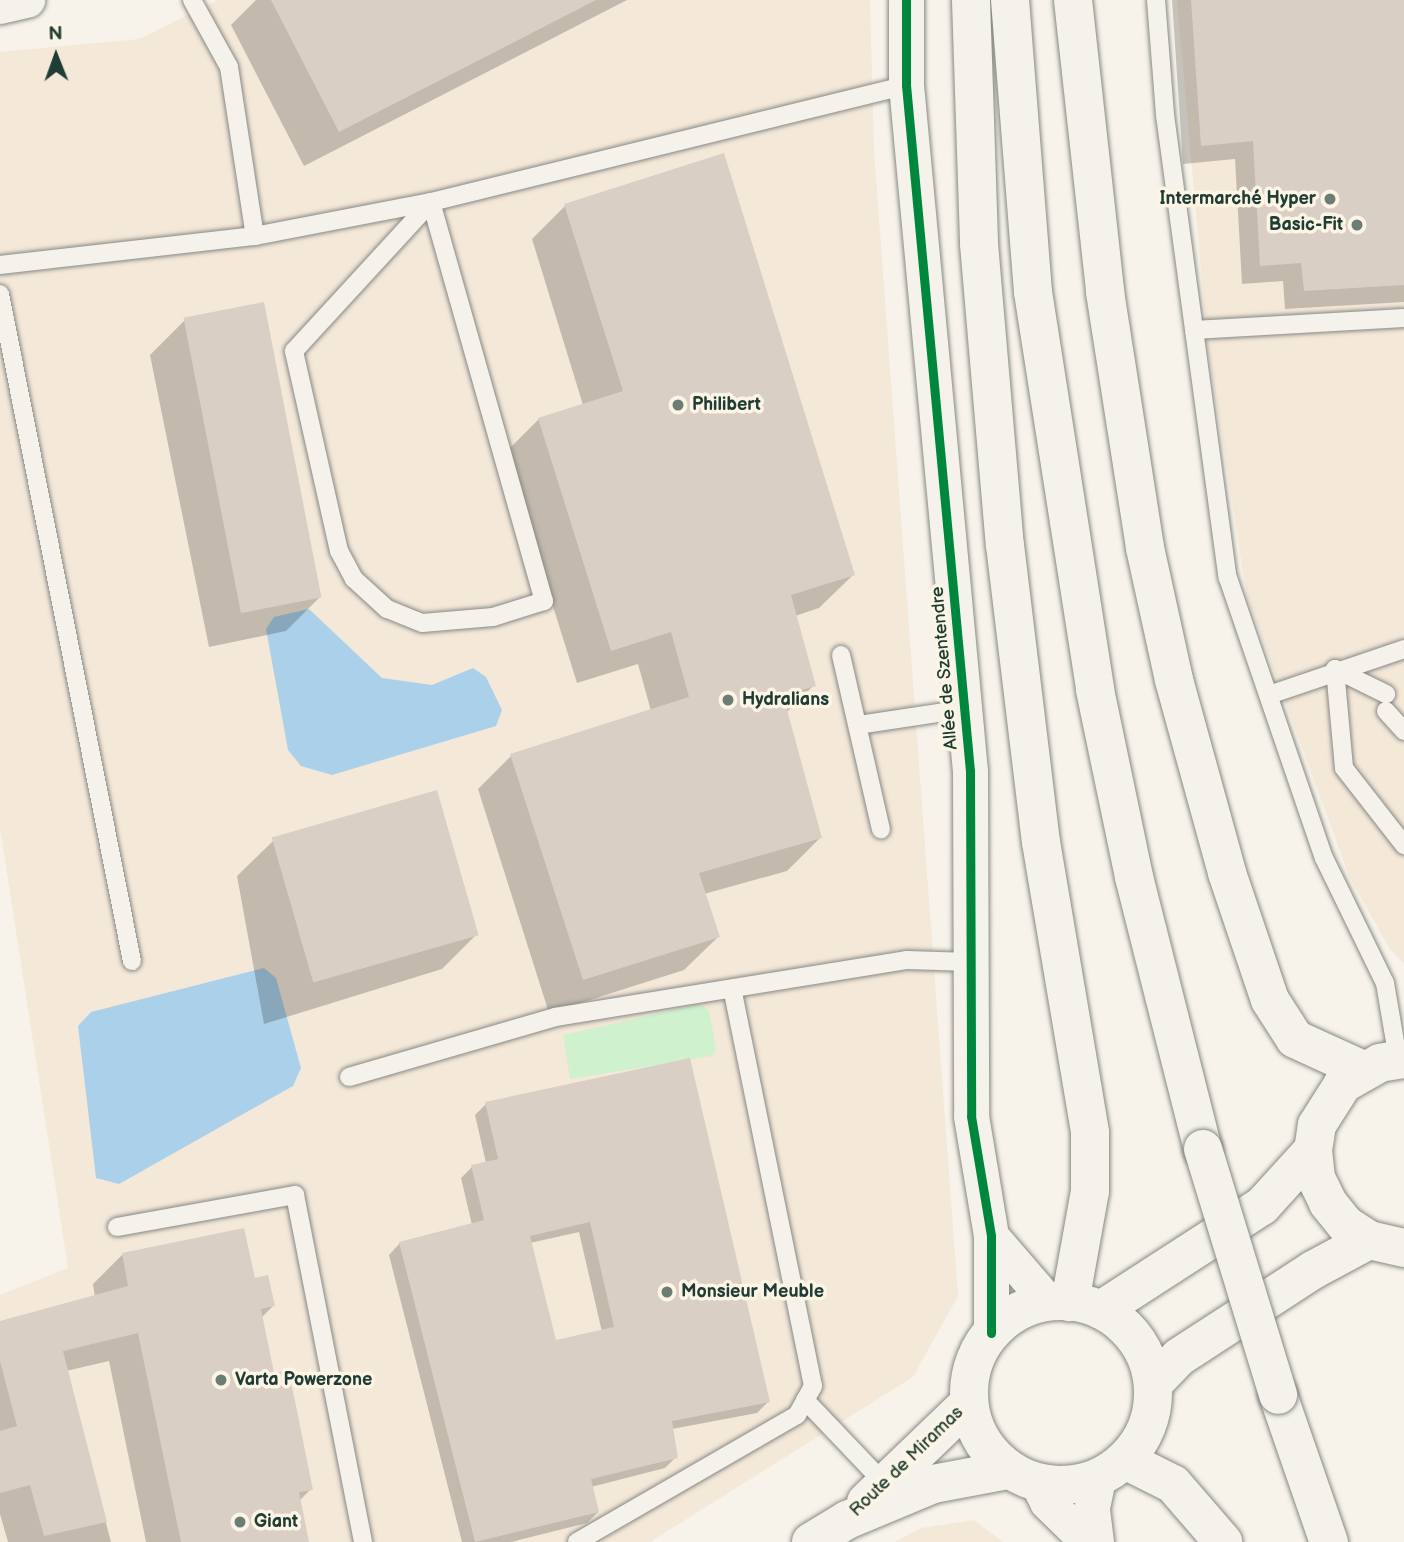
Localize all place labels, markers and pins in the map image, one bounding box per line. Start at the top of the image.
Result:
place label: Intermarché Hyper [1159,188,1316,210]
marker: Intermarché Hyper [1322,191,1338,207]
place label: Basic-Fit [1269,214,1343,236]
marker: Basic-Fit [1349,217,1365,233]
place label: Philibert [692,394,761,416]
marker: Philibert [670,397,686,413]
place label: Hydralians [742,689,829,711]
marker: Hydralians [720,692,736,708]
place label: Monsieur Meuble [681,1281,824,1303]
marker: Monsieur Meuble [659,1284,675,1300]
place label: Varta Powerzone [235,1369,372,1391]
marker: Varta Powerzone [213,1372,229,1388]
place label: Giant [254,1511,298,1533]
marker: Giant [232,1514,248,1530]

